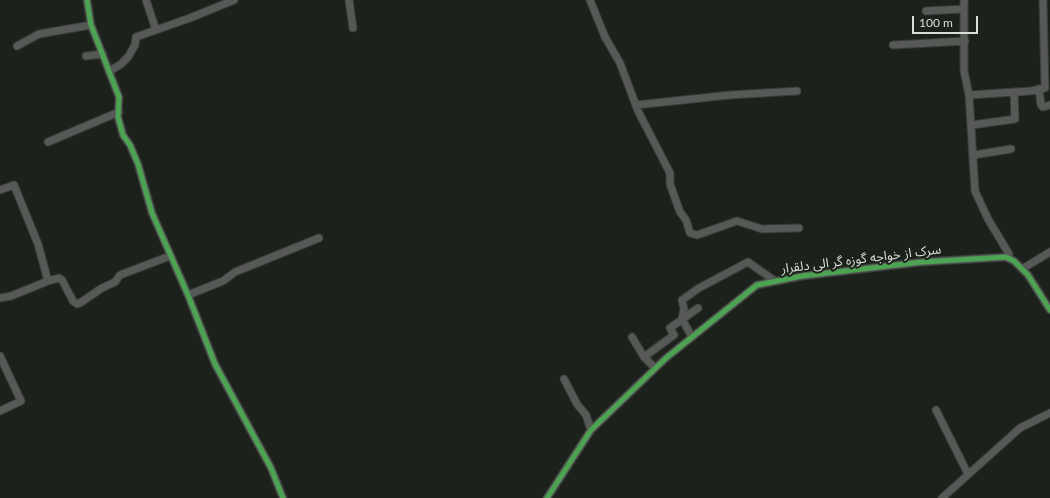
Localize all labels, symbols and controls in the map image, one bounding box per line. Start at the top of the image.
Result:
scale bar [914,8,980,34]
text: 100 m [919,15,953,30]
street label: سرک از خواجه گوزه گر الی دلقرار [780,241,942,277]

